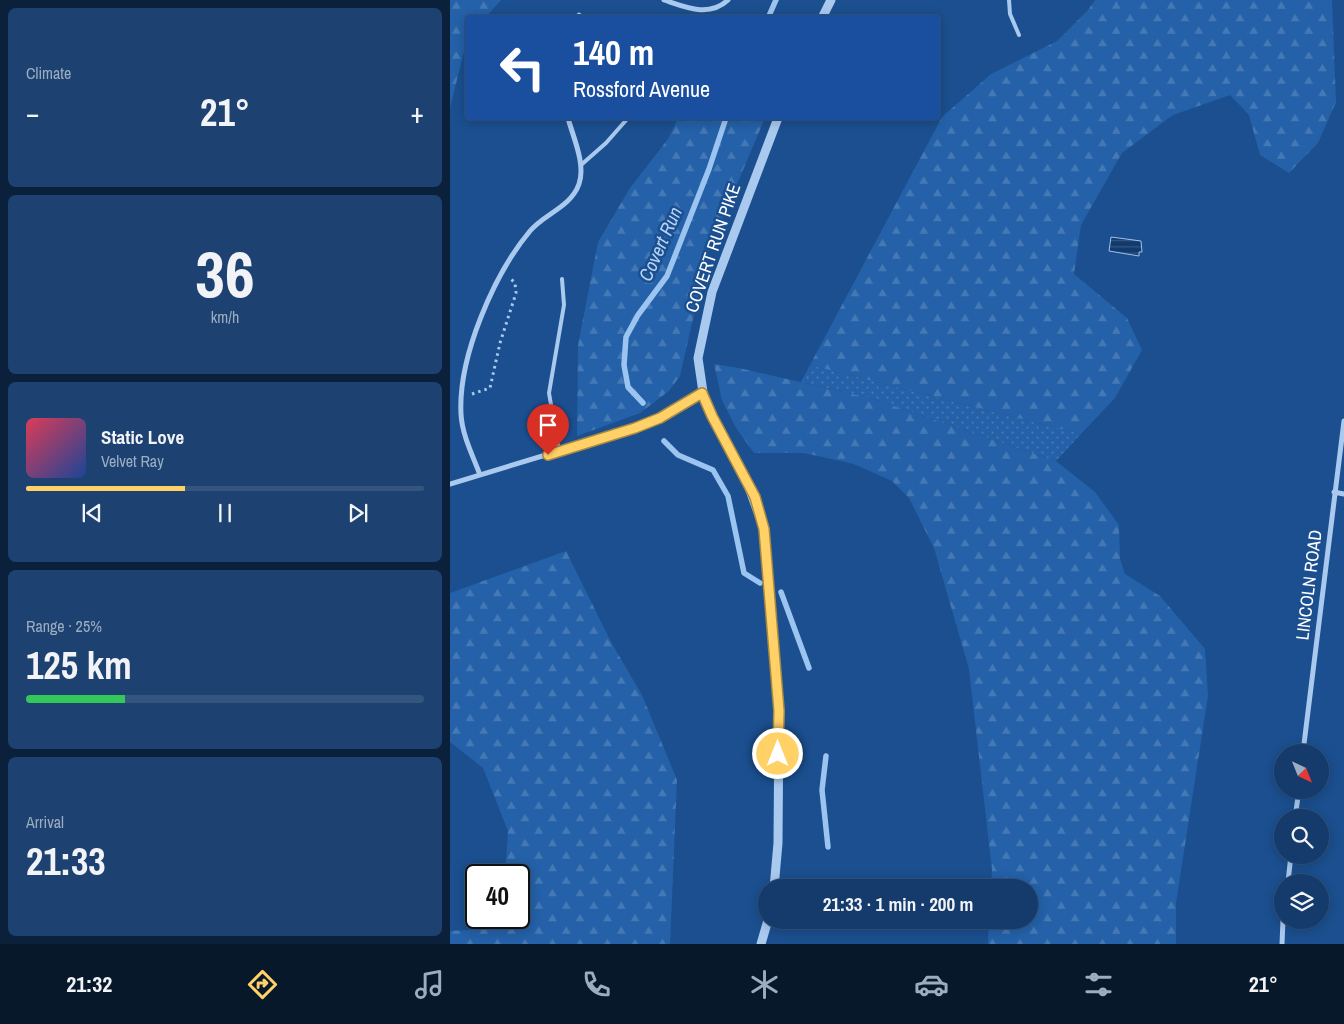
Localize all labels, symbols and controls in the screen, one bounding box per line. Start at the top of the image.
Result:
text: 140 m [573,29,654,76]
icon: left [490,35,555,100]
text: Climate [26,62,71,84]
text: Rossford Avenue [573,74,710,104]
text: 21° [200,87,250,138]
text: − [26,94,39,132]
text: + [411,94,424,132]
street label: COVERT RUN PIKE [679,180,746,316]
water label: Covert Run [632,203,688,285]
text: 36 [195,230,255,317]
text: km/h [211,306,239,328]
pin [527,404,569,455]
icon: arrive [534,411,562,439]
text: Static Love [101,424,184,450]
text: Velvet Ray [101,450,164,472]
icon: previous [78,499,106,527]
icon: pause [211,499,239,527]
icon: next [344,499,372,527]
street label: LINCOLN ROAD [1289,528,1328,641]
text: Range · 25% [26,615,102,637]
text: 125 km [26,640,132,691]
position arrow [751,727,803,779]
north arrow [1274,744,1329,799]
map controls [1274,744,1329,929]
button: search [1274,809,1329,864]
text: Arrival [26,811,64,833]
text: 21:33 [26,836,106,887]
speed limit sign: 40 [465,864,530,929]
button: layers [1274,874,1329,929]
text: 21:33 · 1 min · 200 m [823,891,973,917]
icon: directions [245,967,280,1002]
icon: music [412,967,447,1002]
icon: phone [579,967,614,1002]
icon: climate [747,967,782,1002]
icon: car [914,967,949,1002]
icon: filters [1081,967,1116,1002]
text: 21:32 [66,969,112,999]
text: 21° [1249,969,1278,999]

